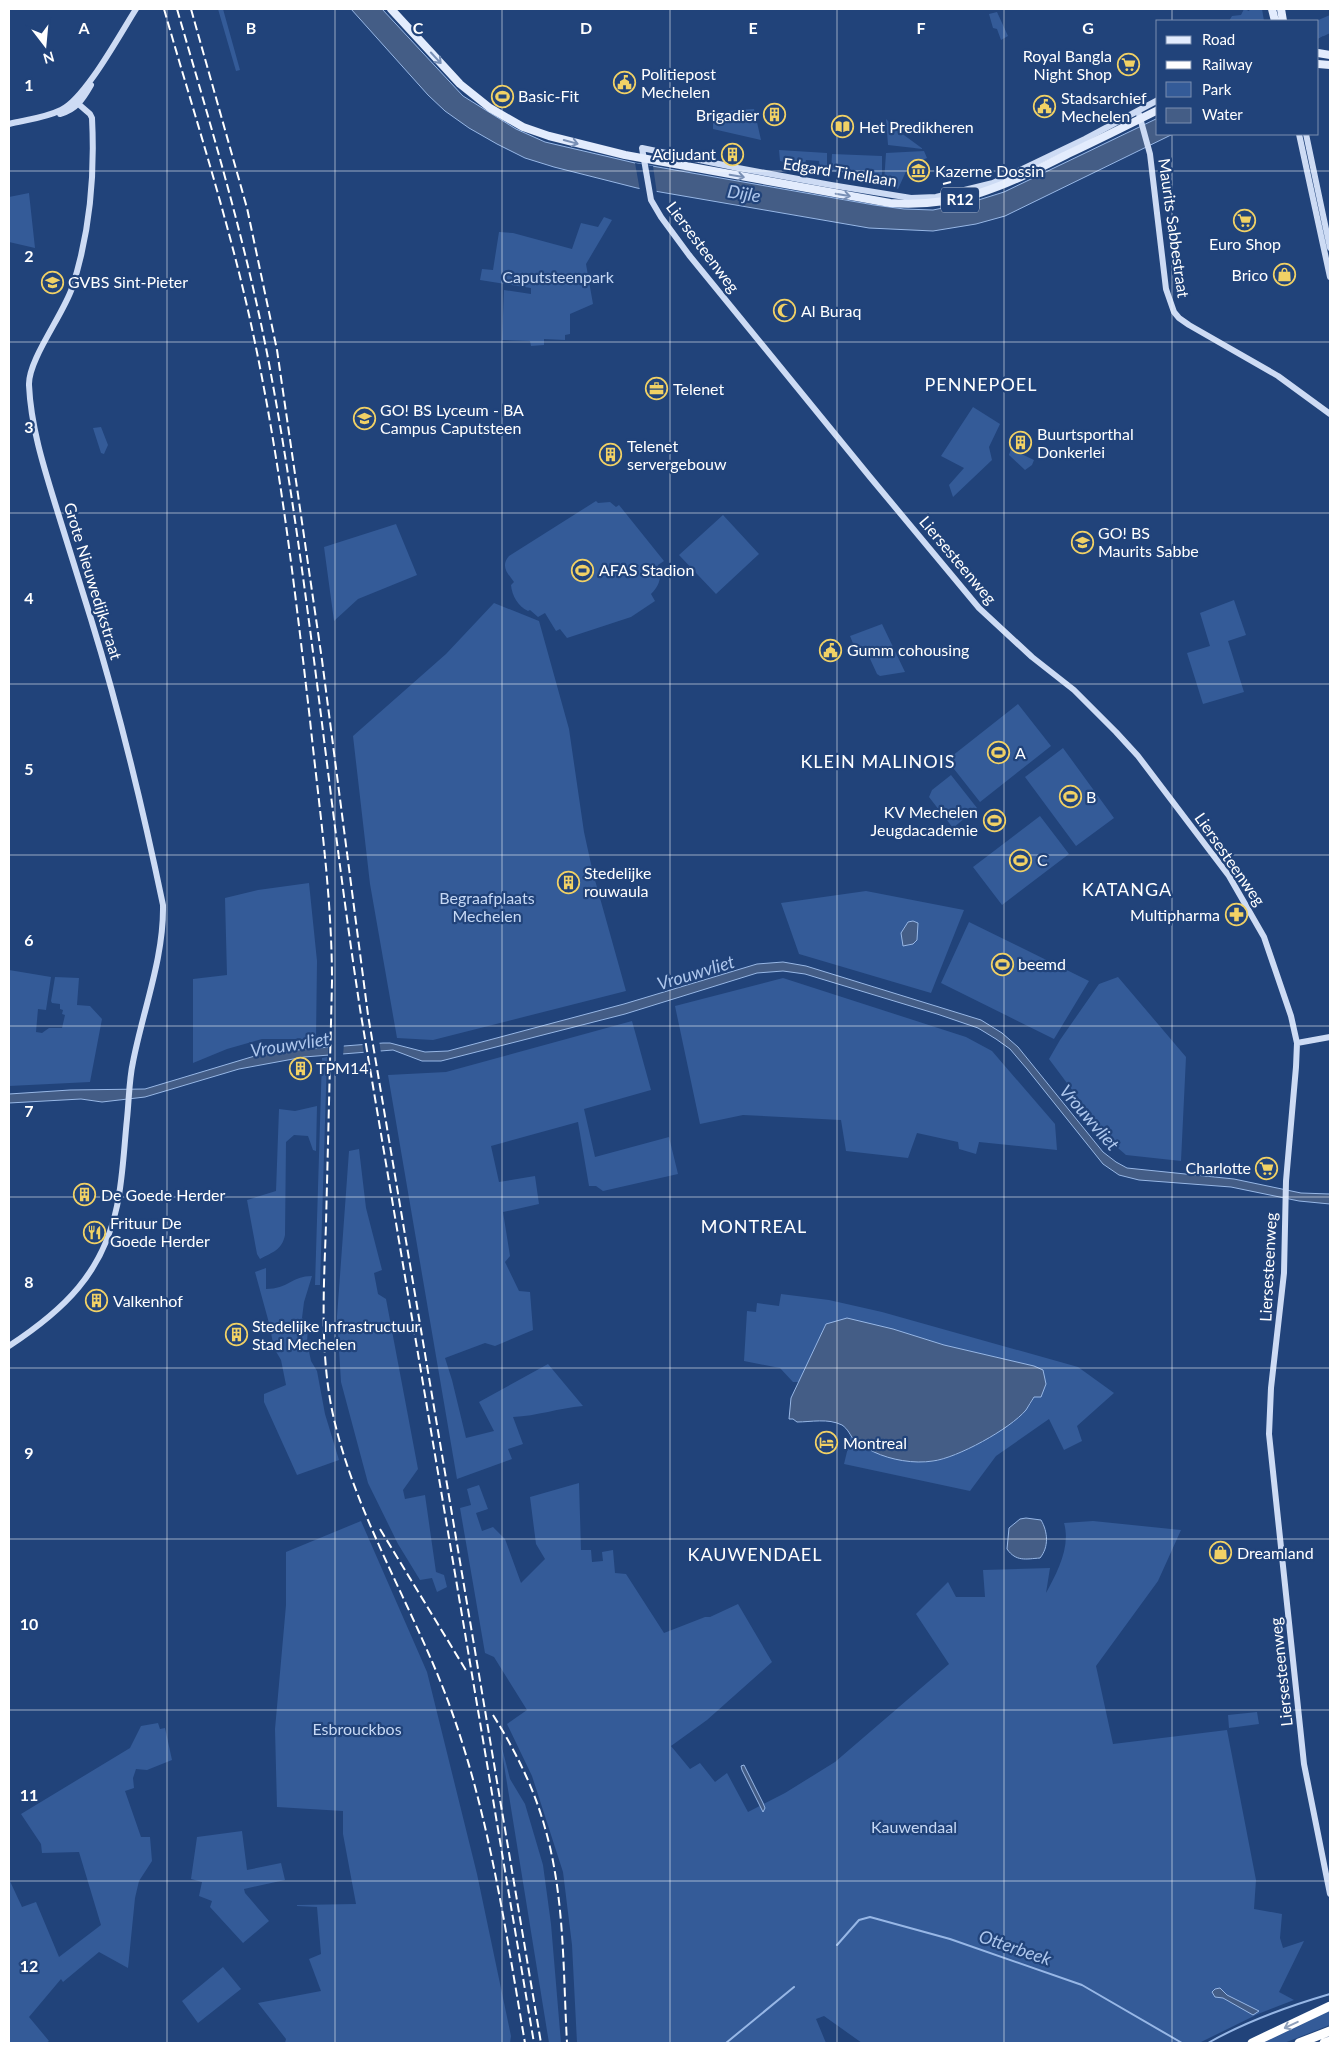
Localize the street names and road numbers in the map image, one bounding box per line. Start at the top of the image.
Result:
street label: Edgard Tinellaan [782,153,898,190]
street label: Maurits Sabbestraat [1155,157,1194,299]
road number: R12 [941,188,979,212]
street label: Liersesteenweg [663,197,744,296]
street label: Grote Nieuwedijkstraat [61,500,126,662]
street label: Liersesteenweg [916,512,1001,608]
street label: Liersesteenweg [1191,808,1270,909]
street label: Liersesteenweg [1255,1212,1280,1322]
street label: Liersesteenweg [1265,1617,1296,1727]

